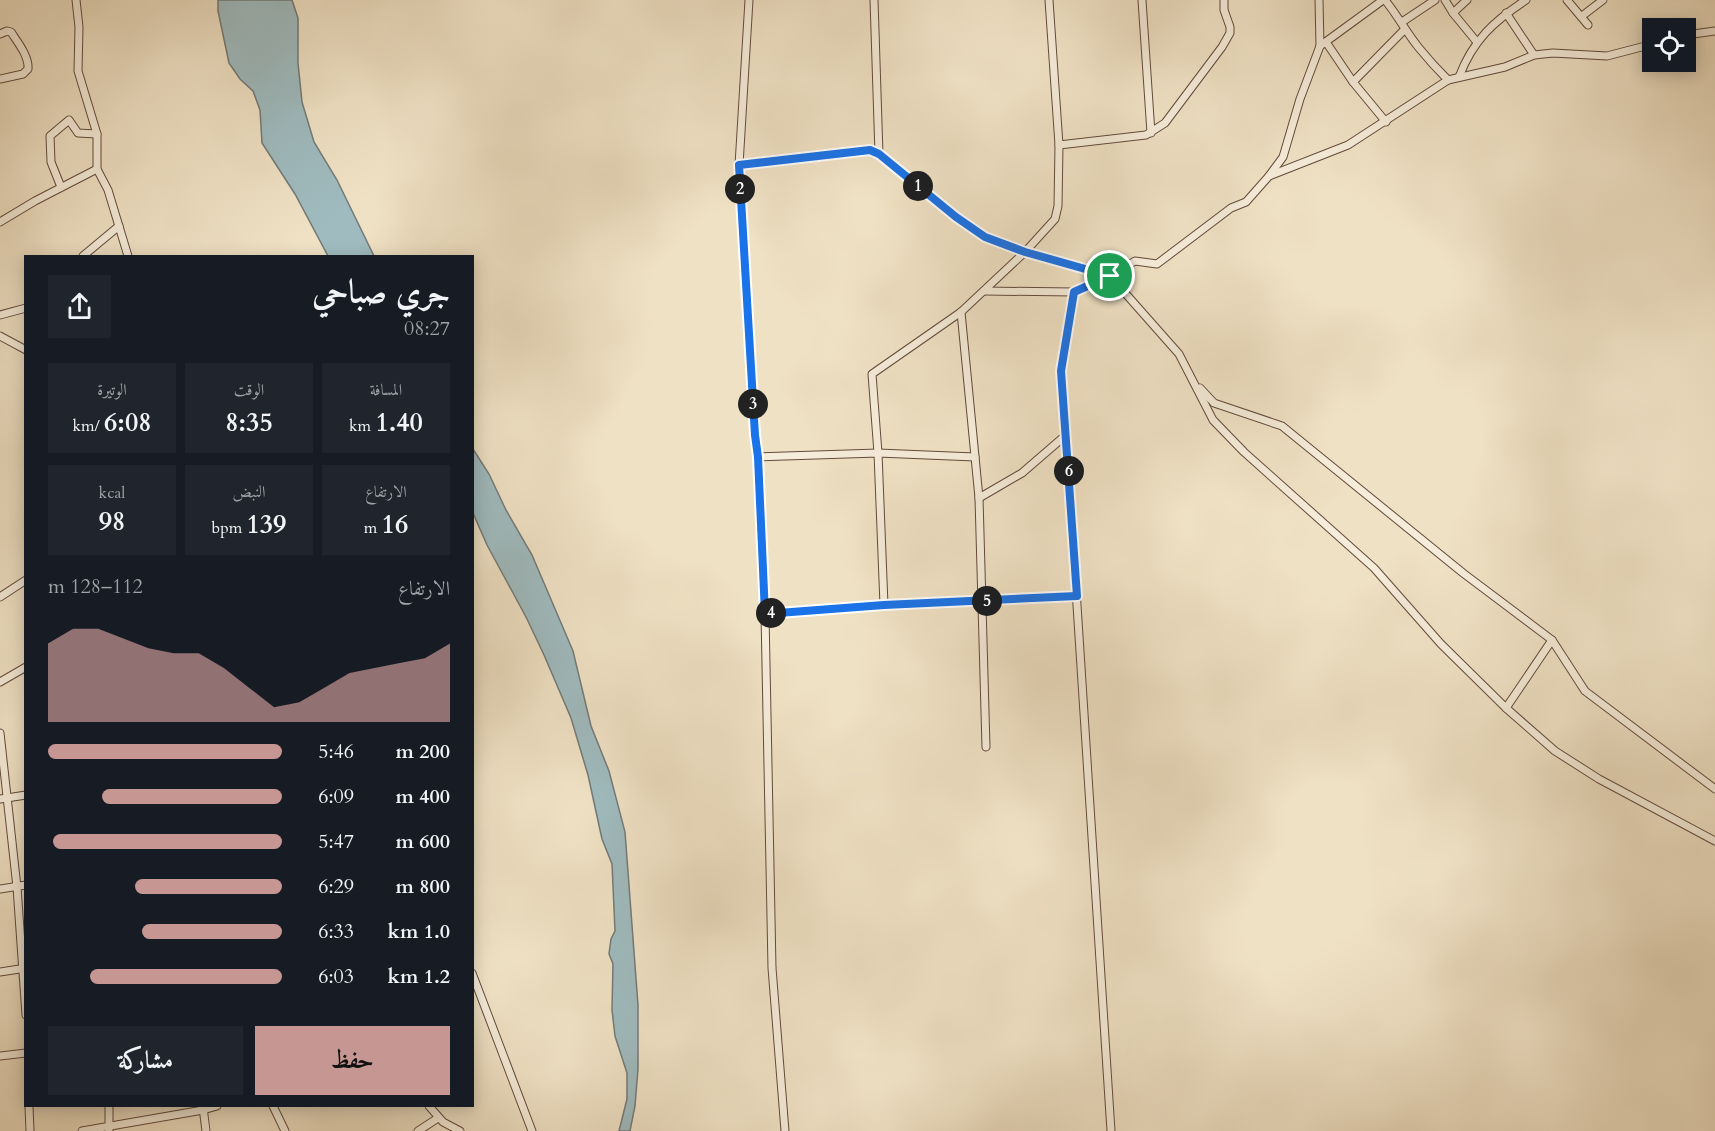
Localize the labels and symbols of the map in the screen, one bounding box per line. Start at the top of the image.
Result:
pin: 1 [903,171,933,201]
pin: 2 [725,174,755,204]
pin [1084,250,1135,301]
pin: 3 [738,389,768,419]
pin: 6 [1054,456,1084,486]
pin: 5 [972,586,1002,616]
pin: 4 [756,598,786,628]

